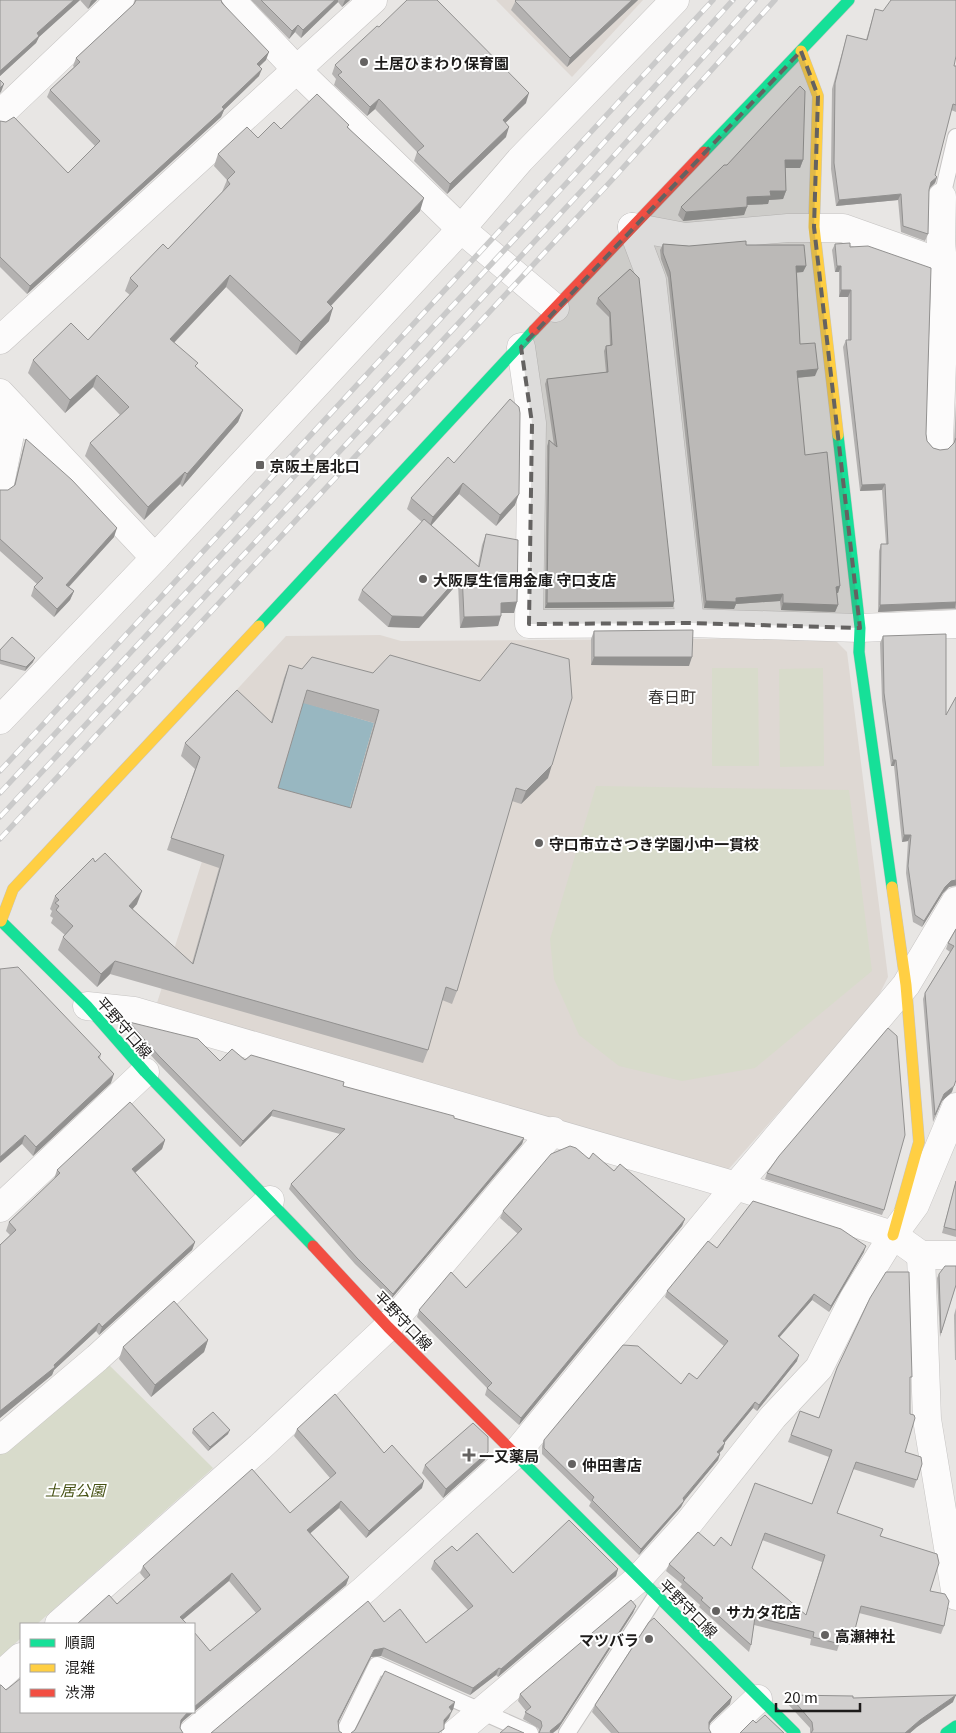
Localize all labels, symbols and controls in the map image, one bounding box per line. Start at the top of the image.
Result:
place label: 土居ひまわり保育園 [374,52,509,73]
marker: 土居ひまわり保育園 [358,56,370,68]
place label: 京阪土居北口 [270,455,360,476]
marker: 京阪土居北口 [254,459,266,471]
place label: 大阪厚生信用金庫 守口支店 [433,569,616,590]
marker: 大阪厚生信用金庫 守口支店 [417,573,429,585]
district label: 春日町 [648,684,696,708]
place label: 守口市立さつき学園小中一貫校 [549,833,759,854]
marker: 守口市立さつき学園小中一貫校 [533,837,545,849]
street label: 平野守口線 [92,992,158,1062]
street label: 平野守口線 [370,1286,438,1354]
place label: 一又薬局 [479,1445,539,1466]
marker: 一又薬局 [463,1449,475,1461]
place label: 仲田書店 [582,1454,642,1475]
marker: 仲田書店 [566,1458,578,1470]
park label: 土居公園 [45,1479,107,1500]
street label: 平野守口線 [655,1574,723,1642]
place label: サカタ花店 [726,1601,801,1622]
marker: サカタ花店 [710,1605,722,1617]
legend [20,1623,195,1713]
place label: 高瀬神社 [835,1625,895,1646]
place label: マツバラ [579,1629,639,1650]
marker: 高瀬神社 [819,1629,831,1641]
text: 順調 [65,1631,95,1652]
marker: マツバラ [643,1633,655,1645]
text: 混雑 [65,1656,95,1677]
scale bar [776,1680,860,1712]
text: 渋滞 [65,1681,95,1702]
text: 20 m [784,1686,818,1707]

